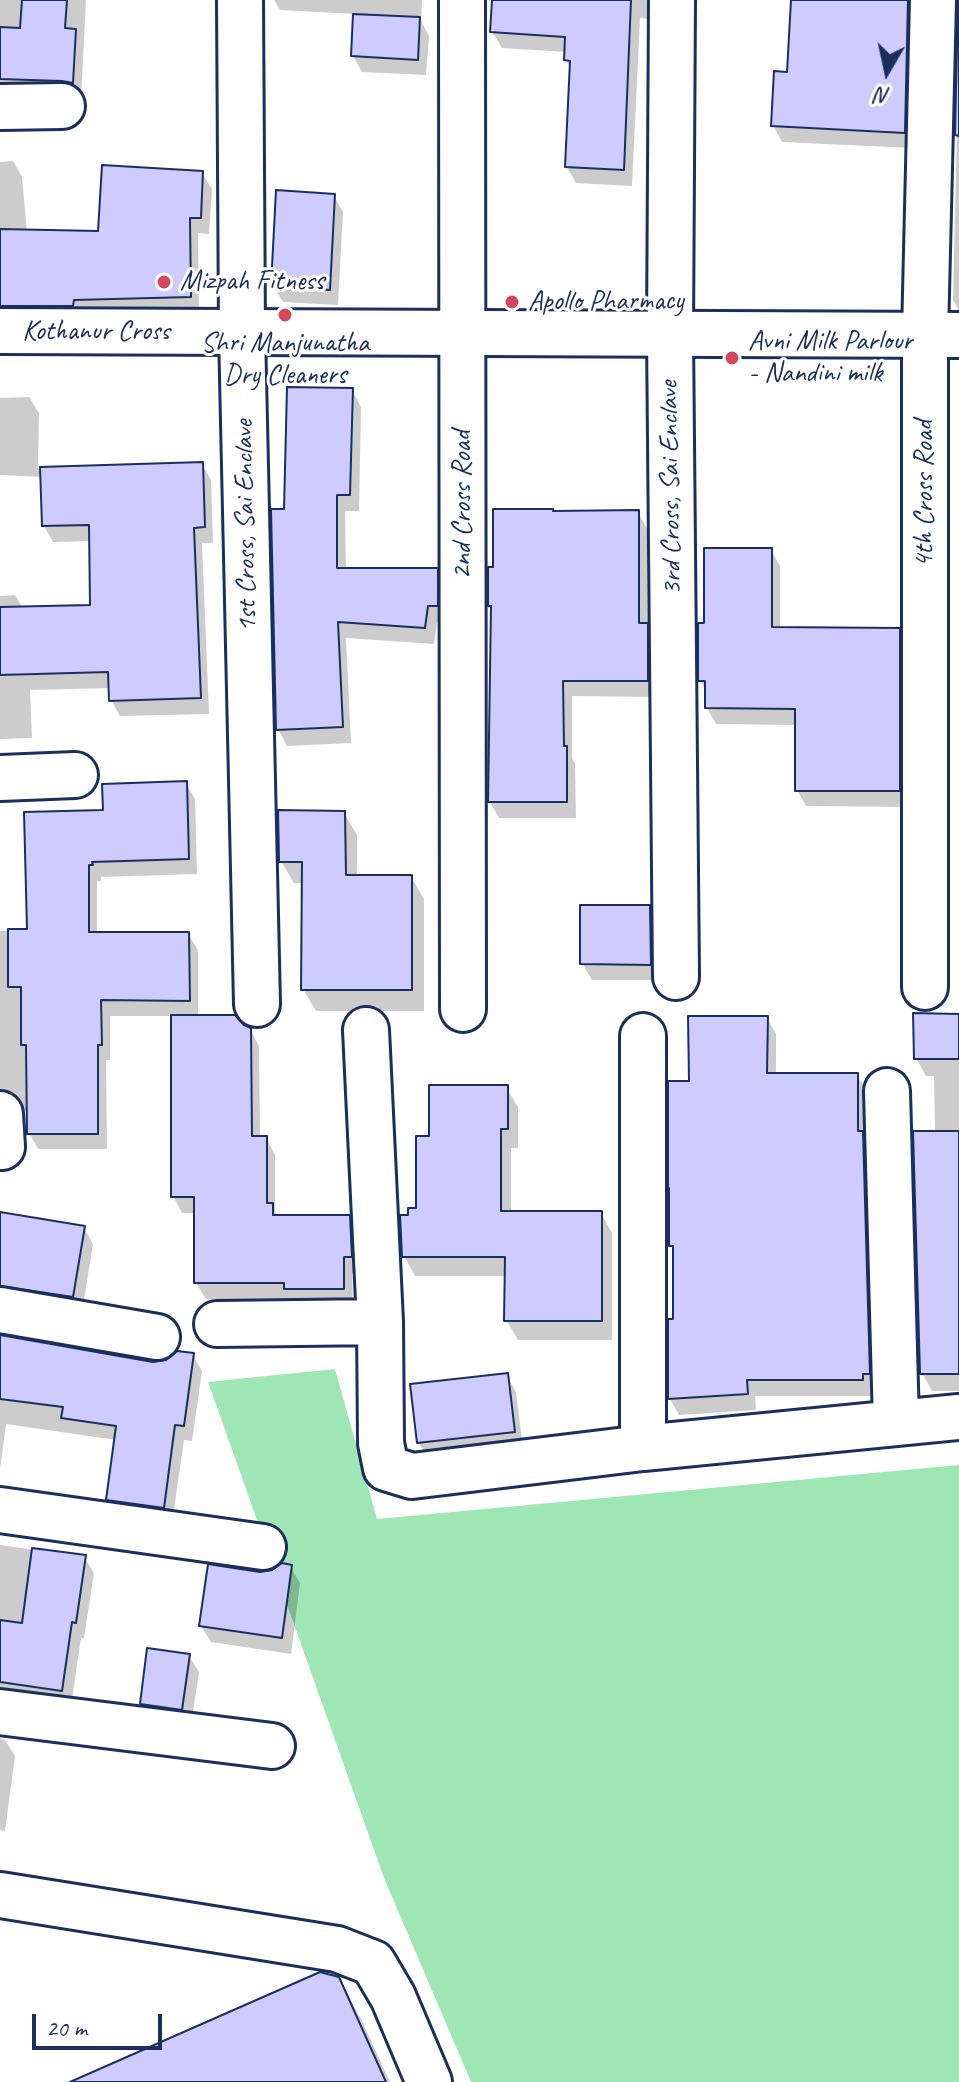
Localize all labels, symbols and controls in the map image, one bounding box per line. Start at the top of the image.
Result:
north arrow [847,32,927,112]
text: N [874,81,892,111]
place label: Mizpah Fitness [180,265,324,299]
marker: Mizpah Fitness [155,273,173,291]
place label: Apollo Pharmacy [528,285,684,319]
marker: Apollo Pharmacy [503,293,521,311]
marker: Shri Manjunatha Dry Cleaners [276,306,294,324]
street label: Kothanur Cross [22,315,170,349]
place label: Avni Milk Parlour - Nandini milk [748,325,912,391]
place label: Shri Manjunatha Dry Cleaners [201,327,369,393]
marker: Avni Milk Parlour - Nandini milk [723,349,741,367]
street label: 3rd Cross, Sai Enclave [652,380,690,596]
street label: 1st Cross, Sai Enclave [227,420,265,632]
street label: 4th Cross Road [908,420,942,568]
street label: 2nd Cross Road [446,431,480,579]
scale bar [36,1998,166,2048]
text: 20 m [46,2013,87,2043]

